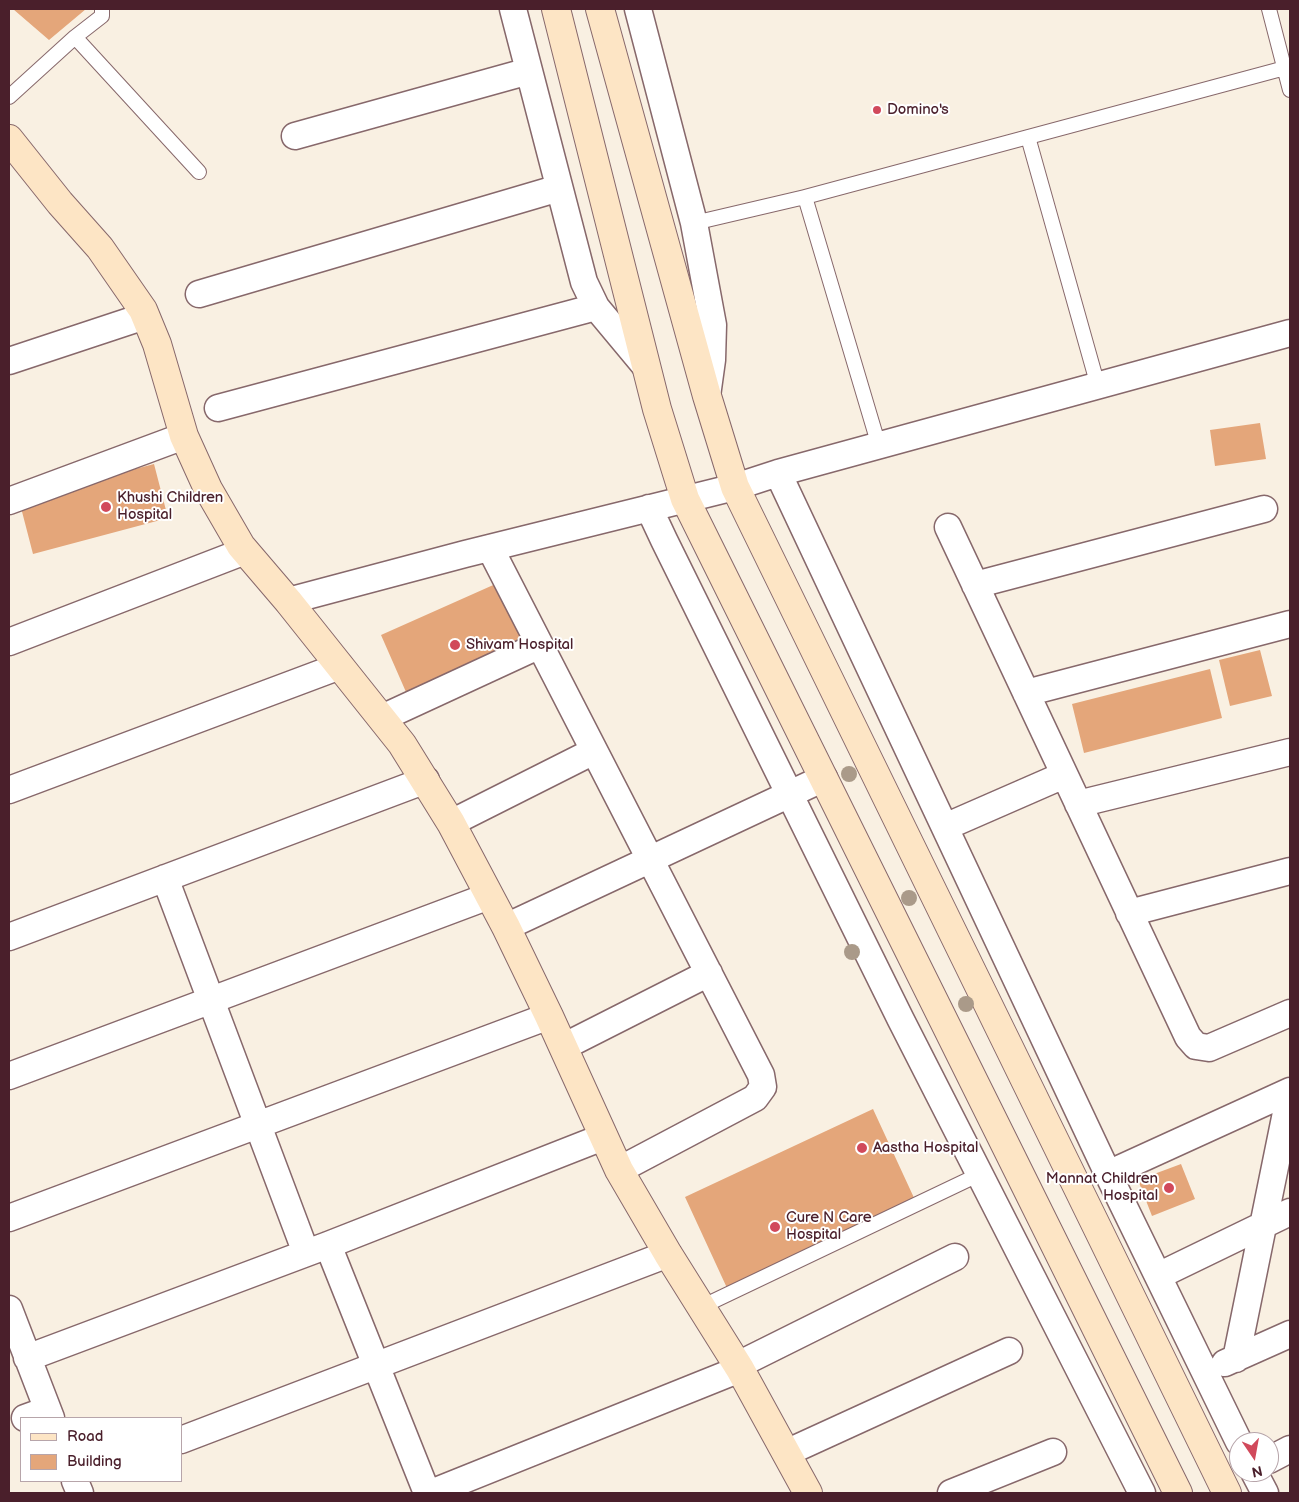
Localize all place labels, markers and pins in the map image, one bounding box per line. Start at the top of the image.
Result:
place label: Domino's [887,101,949,119]
marker: Domino's [871,104,883,116]
place label: Khushi Children Hospital [117,489,223,524]
marker: Khushi Children Hospital [99,500,113,514]
place label: Shivam Hospital [466,636,573,654]
marker: Shivam Hospital [448,638,462,652]
place label: Aastha Hospital [873,1139,978,1157]
marker: Aastha Hospital [855,1141,869,1155]
place label: Mannat Children Hospital [1046,1170,1158,1205]
marker: Mannat Children Hospital [1162,1181,1176,1195]
place label: Cure N Care Hospital [786,1209,872,1244]
marker: Cure N Care Hospital [768,1220,782,1234]

